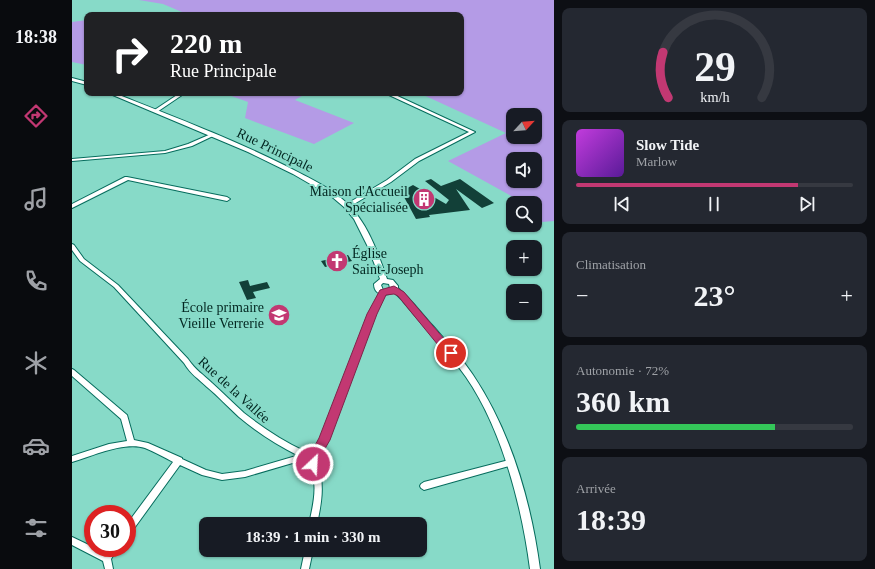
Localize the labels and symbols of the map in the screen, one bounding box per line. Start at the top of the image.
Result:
north arrow [506,108,542,144]
street label: Rue Principale [234,125,316,175]
place label: Maison d'Accueil Spécialisée [309,184,408,215]
building icon: Maison d'Accueil Spécialisée [411,186,437,212]
place label: Église Saint-Joseph [352,245,424,277]
church icon: Église Saint-Joseph [324,248,350,274]
place label: École primaire Vieille Verrerie [178,299,264,331]
school or university icon: École primaire Vieille Verrerie [266,302,292,328]
pin [434,336,468,370]
street label: Rue de la Vallée [195,354,273,426]
position arrow [292,443,334,485]
speed limit sign: 30 [84,505,136,557]

